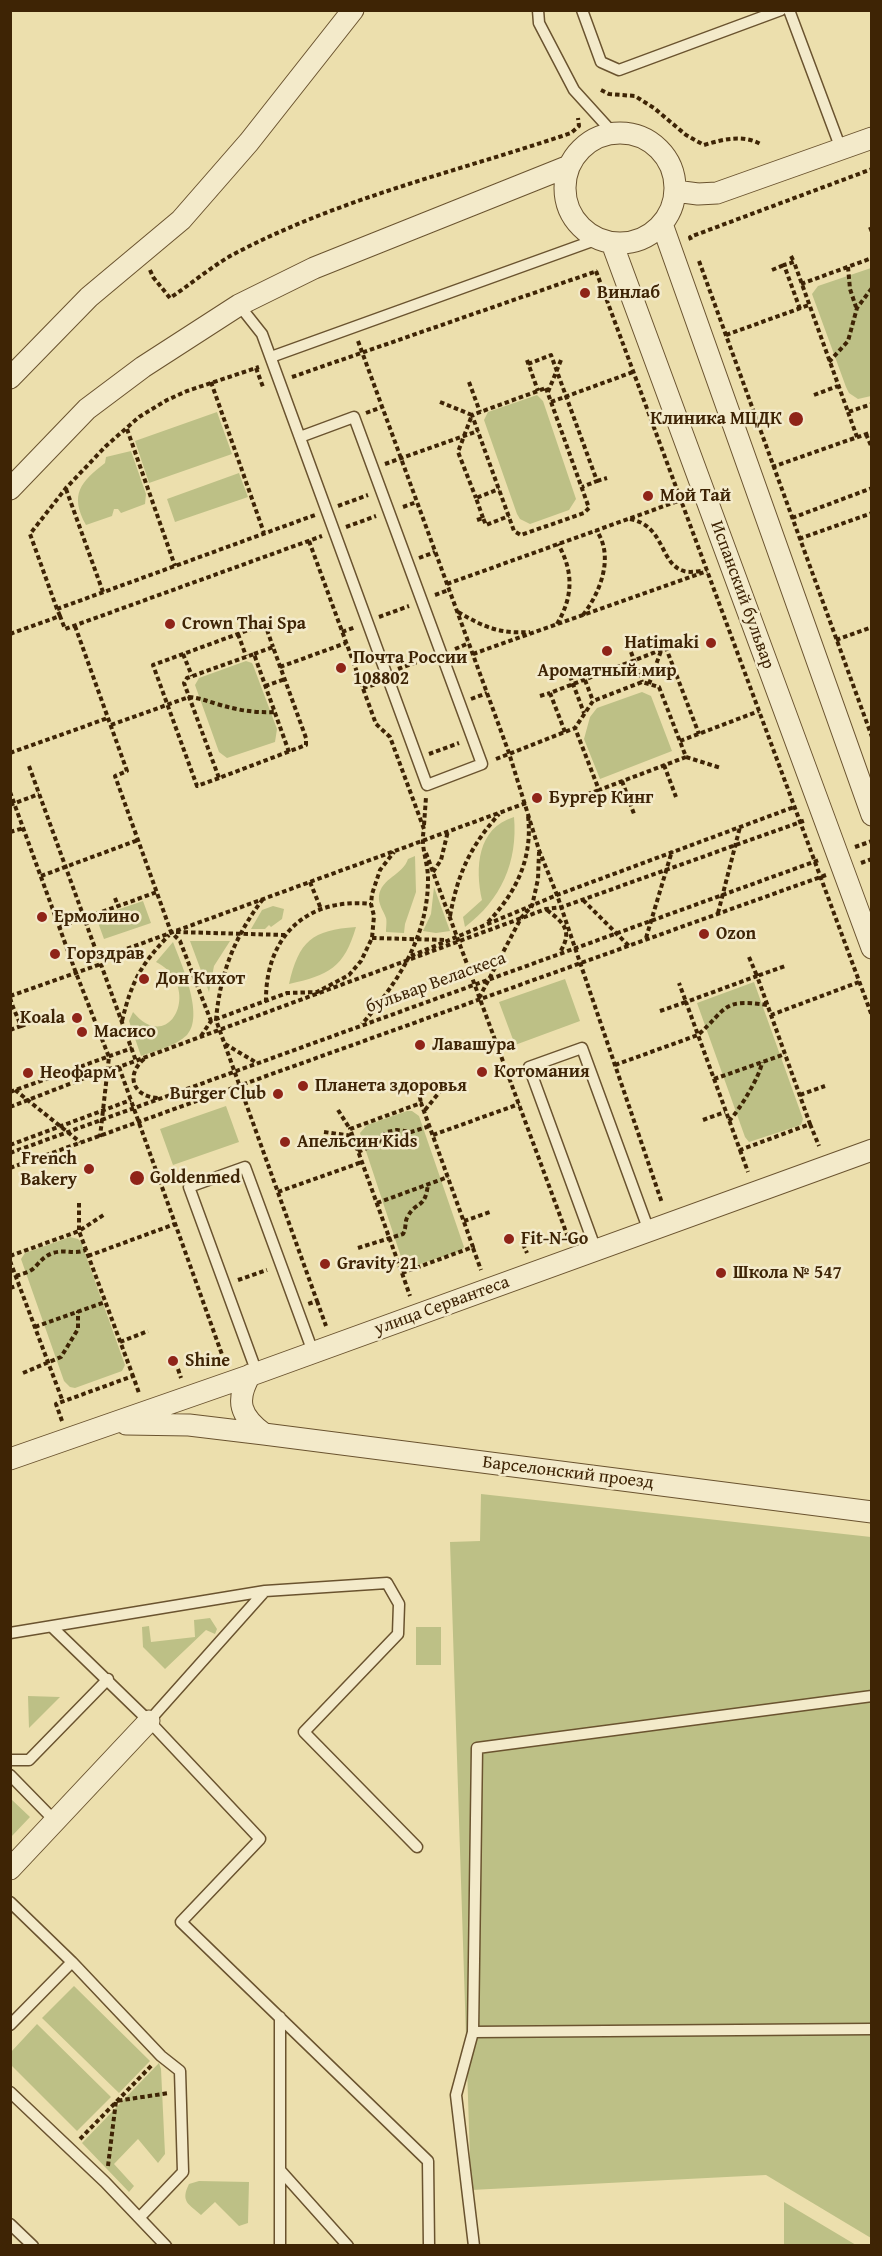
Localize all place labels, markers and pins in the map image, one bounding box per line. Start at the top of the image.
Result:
place label: Винлаб [597,282,660,304]
marker: Винлаб [578,286,592,300]
place label: Клиника МЦДК [650,408,782,430]
marker: Клиника МЦДК [787,410,805,428]
place label: Мой Тай [660,485,731,507]
marker: Мой Тай [641,489,655,503]
place label: Crown Thai Spa [182,613,306,635]
marker: Crown Thai Spa [163,617,177,631]
place label: Hatimaki [624,632,699,654]
marker: Hatimaki [704,636,718,650]
marker: Ароматный мир [600,644,614,658]
place label: Почта России 108802 [353,647,467,690]
place label: Ароматный мир [537,660,677,682]
marker: Почта России 108802 [334,661,348,675]
place label: Бургер Кинг [549,787,653,809]
marker: Бургер Кинг [530,791,544,805]
place label: Ермолино [54,906,139,928]
marker: Ермолино [35,910,49,924]
place label: Ozon [716,923,756,945]
marker: Ozon [697,927,711,941]
place label: Горздрав [67,943,145,965]
marker: Горздрав [48,947,62,961]
place label: Дон Кихот [156,968,245,990]
marker: Дон Кихот [137,972,151,986]
place label: Koala [20,1007,65,1029]
marker: Koala [70,1011,84,1025]
place label: Масисо [94,1021,156,1043]
marker: Масисо [75,1025,89,1039]
place label: Лавашура [432,1034,516,1056]
marker: Лавашура [413,1038,427,1052]
place label: Котомания [494,1061,590,1083]
place label: Неофарм [40,1062,117,1084]
marker: Котомания [475,1065,489,1079]
marker: Неофарм [21,1066,35,1080]
place label: Планета здоровья [315,1075,467,1097]
marker: Планета здоровья [296,1079,310,1093]
place label: Burger Club [170,1083,266,1105]
marker: Burger Club [271,1087,285,1101]
place label: Апельсин Kids [297,1131,417,1153]
marker: Апельсин Kids [278,1135,292,1149]
place label: French Bakery [20,1148,77,1190]
marker: French Bakery [82,1162,96,1176]
place label: Goldenmed [150,1167,240,1189]
marker: Goldenmed [128,1169,146,1187]
place label: Fit-N-Go [521,1228,588,1250]
marker: Fit-N-Go [502,1232,516,1246]
place label: Gravity 21 [337,1253,418,1275]
marker: Gravity 21 [318,1257,332,1271]
place label: Школа № 547 [733,1262,842,1284]
marker: Школа № 547 [714,1266,728,1280]
place label: Shine [185,1350,230,1372]
marker: Shine [166,1354,180,1368]

